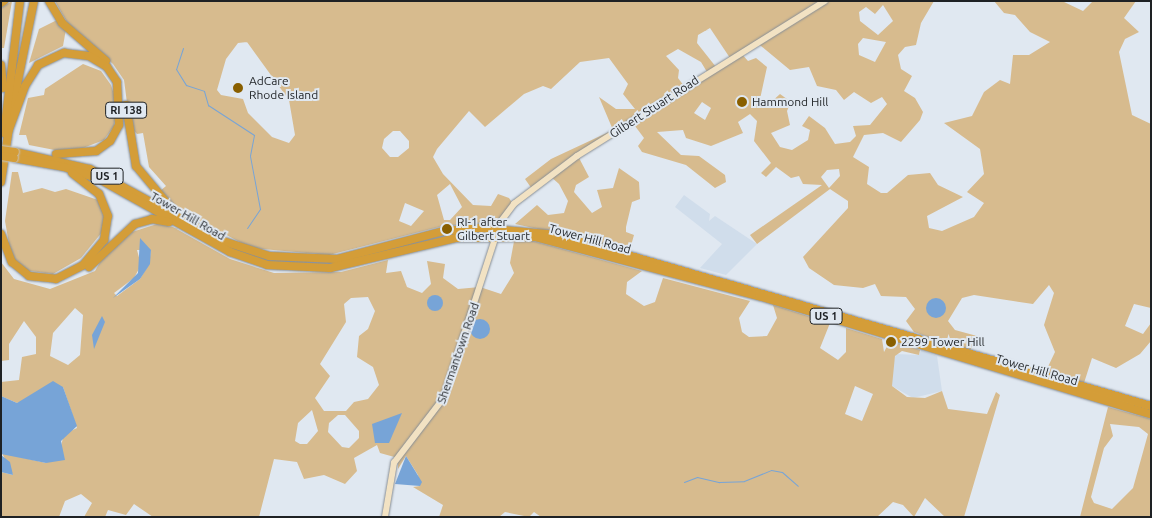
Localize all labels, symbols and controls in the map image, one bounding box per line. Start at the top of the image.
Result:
street label: Gilbert Stuart Road [607,73,701,141]
place label: AdCare Rhode Island [249,74,318,102]
marker: AdCare Rhode Island [231,81,245,95]
place label: Hammond Hill [752,95,828,109]
marker: Hammond Hill [736,96,748,108]
road number: RI 138 [105,102,147,118]
road number: US 1 [90,168,124,185]
street label: Tower Hill Road [148,189,228,243]
place label: RI-1 after Gilbert Stuart [457,215,530,243]
street label: Tower Hill Road [547,221,633,257]
marker: RI-1 after Gilbert Stuart [441,223,453,235]
street label: Shermantown Road [434,301,482,405]
road number: US 1 [808,308,844,324]
place label: 2299 Tower Hill [901,335,985,349]
marker: 2299 Tower Hill [885,336,897,348]
street label: Tower Hill Road [994,351,1080,389]

